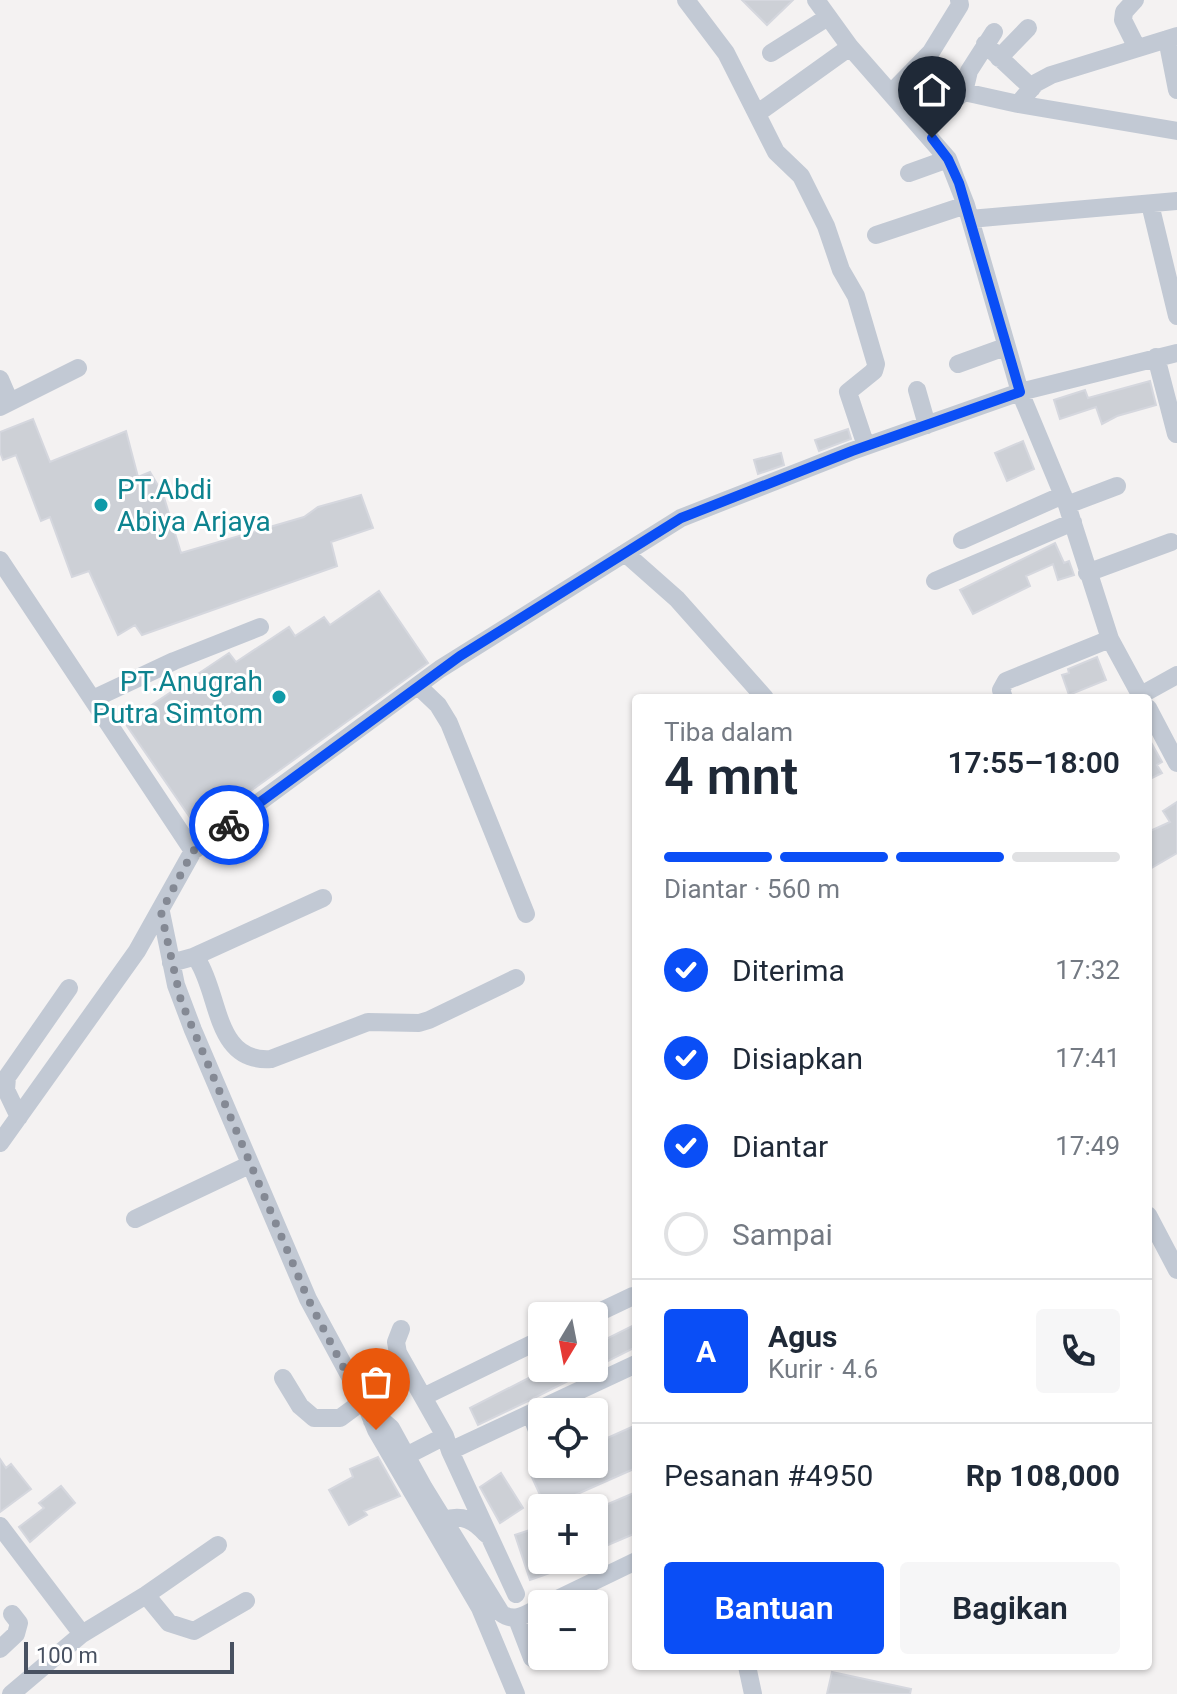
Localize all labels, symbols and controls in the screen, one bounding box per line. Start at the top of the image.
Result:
pin [898,56,966,138]
icon: home [910,68,954,112]
place label: PT.Abdi Abiya Arjaya [117,473,271,538]
marker: PT.Abdi Abiya Arjaya [92,496,110,514]
place label: PT.Anugrah Putra Simtom [92,665,263,730]
marker: PT.Anugrah Putra Simtom [270,688,288,706]
text: Tiba dalam [664,717,793,747]
text: 17:55–18:00 [947,745,1120,780]
text: 4 mnt [664,746,798,807]
courier [189,785,269,865]
icon: bike [207,803,251,847]
text: Diantar · 560 m [664,874,840,904]
icon: check [664,948,708,992]
text: Diterima [732,953,845,988]
text: 17:32 [1055,955,1120,985]
icon: check [664,1036,708,1080]
text: Disiapkan [732,1041,863,1076]
text: 17:41 [1055,1043,1120,1073]
icon: check [664,1124,708,1168]
text: Diantar [732,1129,828,1164]
text: 17:49 [1055,1131,1120,1161]
text: Sampai [732,1217,833,1252]
north arrow [528,1302,608,1382]
map controls [528,1302,608,1670]
button: phone [1036,1309,1120,1393]
text: Agus [768,1319,838,1354]
text: A [696,1334,716,1369]
pin [342,1348,410,1430]
text: Kurir · 4.6 [768,1354,878,1384]
icon: bag [354,1360,398,1404]
button: locate [528,1398,608,1478]
text: Pesanan #4950 [664,1458,873,1493]
text: Rp 108,000 [966,1458,1120,1493]
button: + [528,1494,608,1574]
button: Bantuan [664,1562,884,1654]
button: Bagikan [900,1562,1120,1654]
button: − [528,1590,608,1670]
scale bar [24,1638,234,1674]
text: 100 m [36,1643,98,1668]

